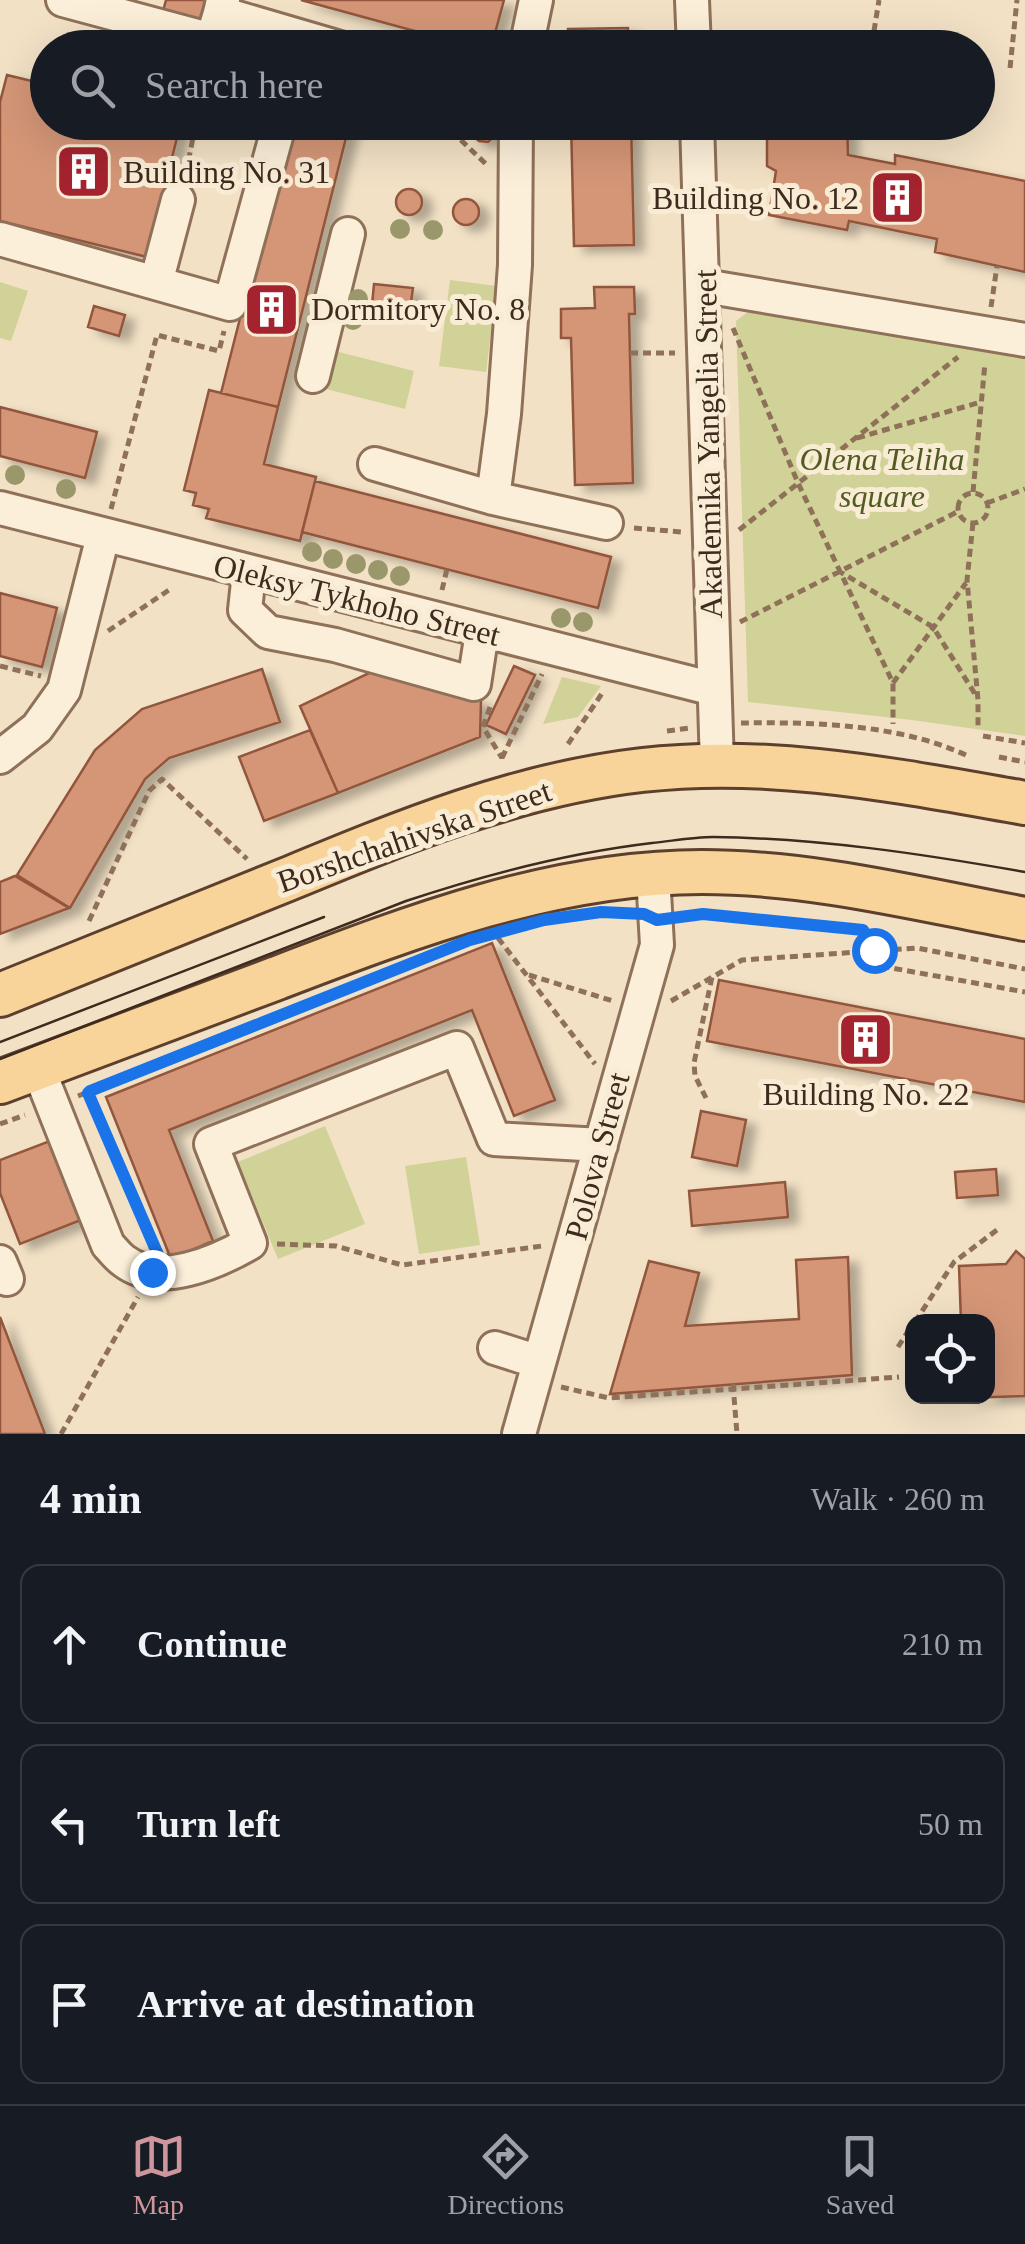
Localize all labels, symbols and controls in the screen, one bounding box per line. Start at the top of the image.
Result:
search box [30,30,995,140]
icon: search [65,58,120,113]
text: Search here [145,64,323,106]
building icon: Building No. 31 [54,142,114,202]
place label: Building No. 31 [123,154,330,190]
building icon: Building No. 12 [868,168,928,228]
place label: Building No. 12 [652,180,859,216]
street label: Akademika Yangelia Street [687,269,729,619]
building icon: Dormitory No. 8 [242,279,302,339]
place label: Dormitory No. 8 [311,291,525,327]
park label: Olena Teliha square [799,441,965,514]
street label: Oleksy Tykhoho Street [210,547,504,653]
street label: Borshchahivska Street [272,772,556,900]
route start [852,928,898,974]
building icon: Building No. 22 [836,1010,896,1070]
street label: Polova Street [557,1068,637,1244]
place label: Building No. 22 [762,1076,970,1112]
route end [130,1250,176,1296]
map controls [905,1314,995,1404]
button: locate [905,1314,995,1404]
text: 4 min [40,1476,142,1522]
text: Walk · 260 m [811,1481,985,1517]
icon: ahead [42,1617,97,1672]
text: Continue [137,1623,287,1665]
text: 210 m [902,1626,983,1662]
icon: left [42,1797,97,1852]
text: Turn left [137,1803,280,1845]
text: 50 m [918,1806,983,1842]
icon: arrive [42,1977,97,2032]
text: Arrive at destination [137,1983,475,2025]
tab: Map [131,2129,186,2221]
tab: Directions [447,2129,564,2221]
tab: Saved [826,2129,894,2221]

